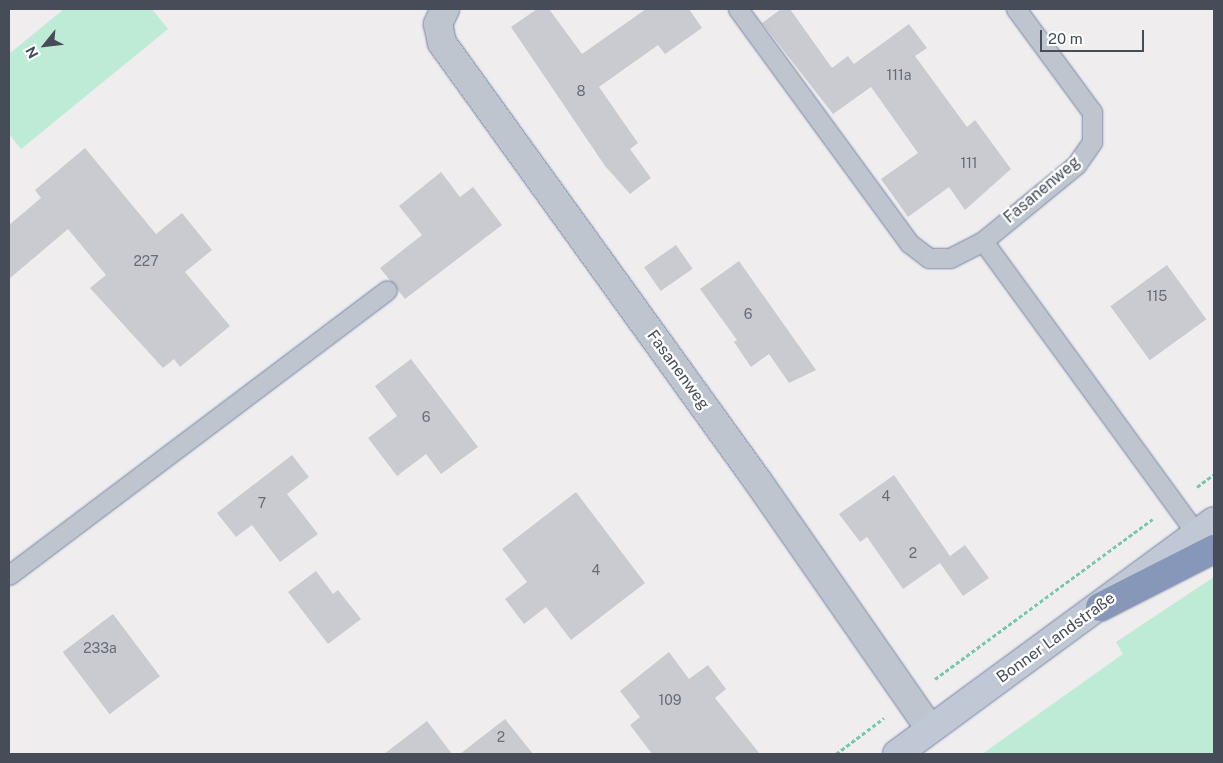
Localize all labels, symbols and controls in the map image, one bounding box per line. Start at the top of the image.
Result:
north arrow [20,20,70,70]
scale bar [1043,20,1147,52]
text: 20 m [1048,30,1083,47]
text: N [22,44,42,61]
house number: 111a [887,67,911,83]
house number: 8 [576,83,586,99]
street label: Fasanenweg [1000,153,1084,227]
house number: 111 [960,155,978,171]
house number: 227 [133,253,159,269]
house number: 115 [1147,288,1167,304]
house number: 6 [744,306,752,322]
street label: Fasanenweg [643,326,713,414]
house number: 6 [422,409,430,425]
house number: 4 [882,488,890,504]
house number: 7 [258,495,266,511]
house number: 2 [909,545,917,561]
house number: 4 [592,562,600,578]
street label: Bonner Landstraße [993,589,1119,687]
house number: 233a [83,640,117,656]
house number: 109 [659,692,681,708]
house number: 2 [497,729,505,745]

